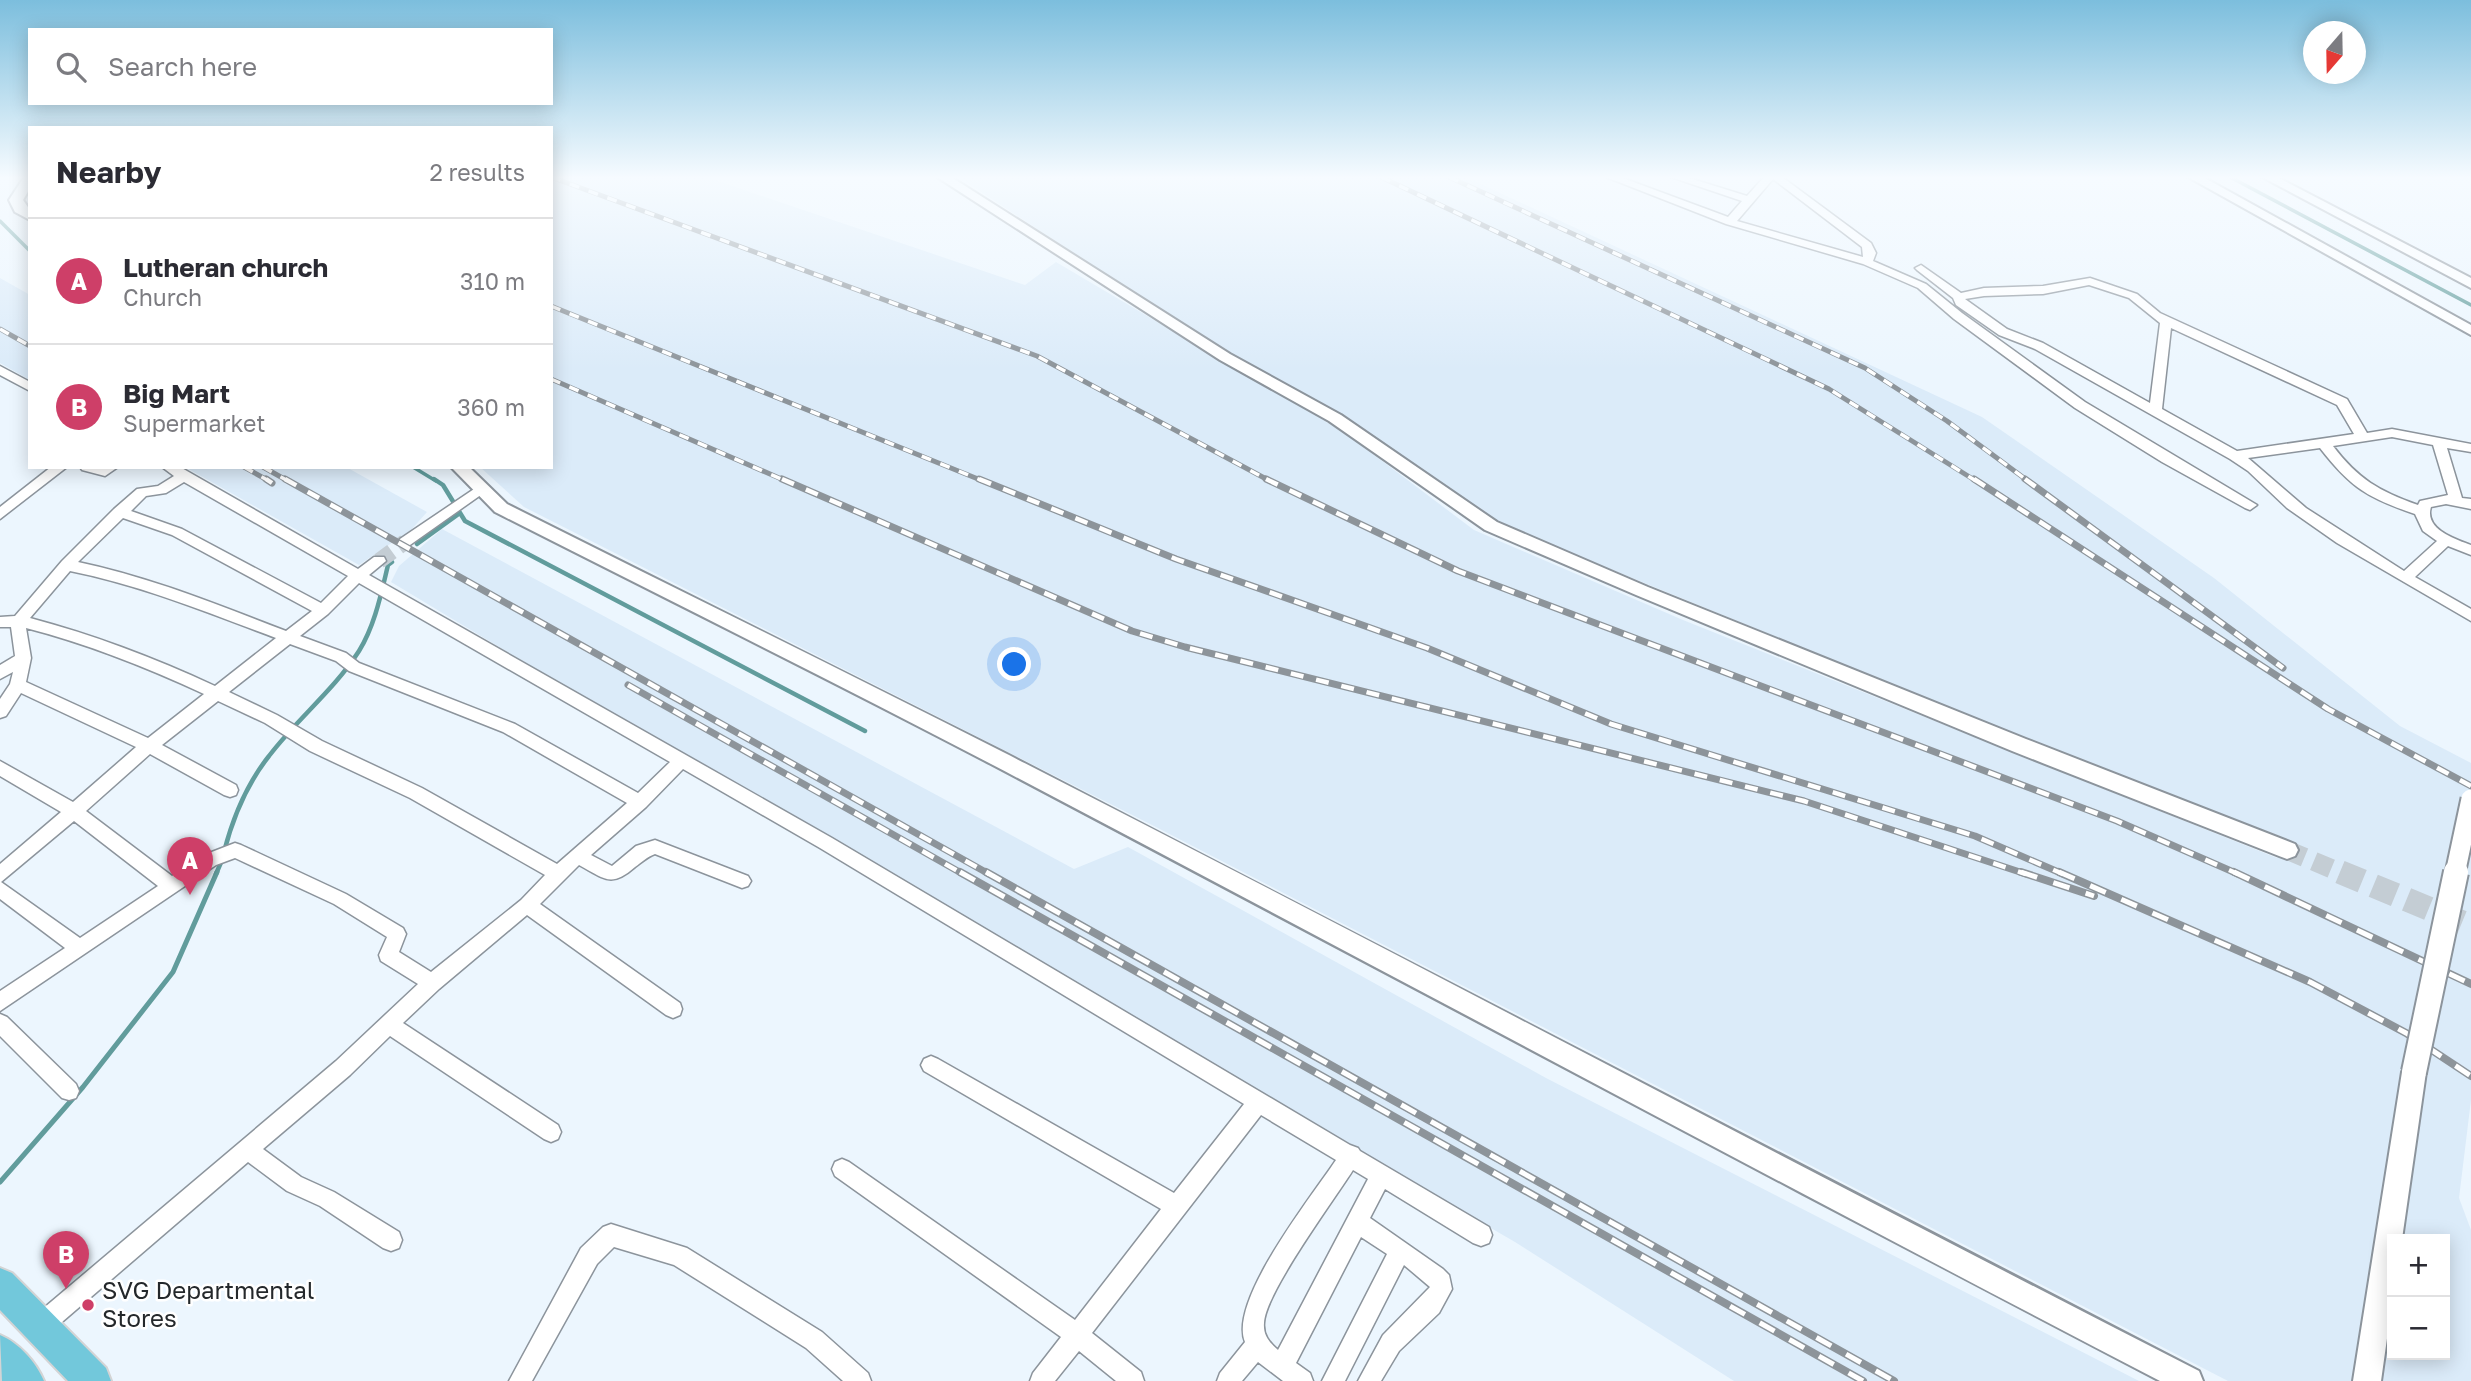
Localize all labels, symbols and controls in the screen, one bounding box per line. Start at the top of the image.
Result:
north arrow [2303,21,2366,84]
search box [28,28,553,105]
icon: search [52,48,90,86]
text: Search here [108,51,257,82]
text: Nearby [56,154,161,190]
text: 2 results [429,158,525,186]
text: Lutheran church [123,252,328,283]
text: A [71,267,87,295]
text: 310 m [460,267,525,295]
text: Church [123,283,202,311]
text: Big Mart [123,378,230,409]
text: B [71,393,87,421]
text: 360 m [457,393,525,421]
text: Supermarket [123,409,266,437]
your location [997,647,1031,681]
pin: A [167,837,213,895]
pin: B [43,1231,89,1289]
map controls [2387,1234,2450,1360]
button: + [2387,1234,2450,1297]
place label: SVG Departmental Stores [102,1275,315,1332]
marker: SVG Departmental Stores [80,1297,96,1313]
button: − [2387,1297,2450,1360]

